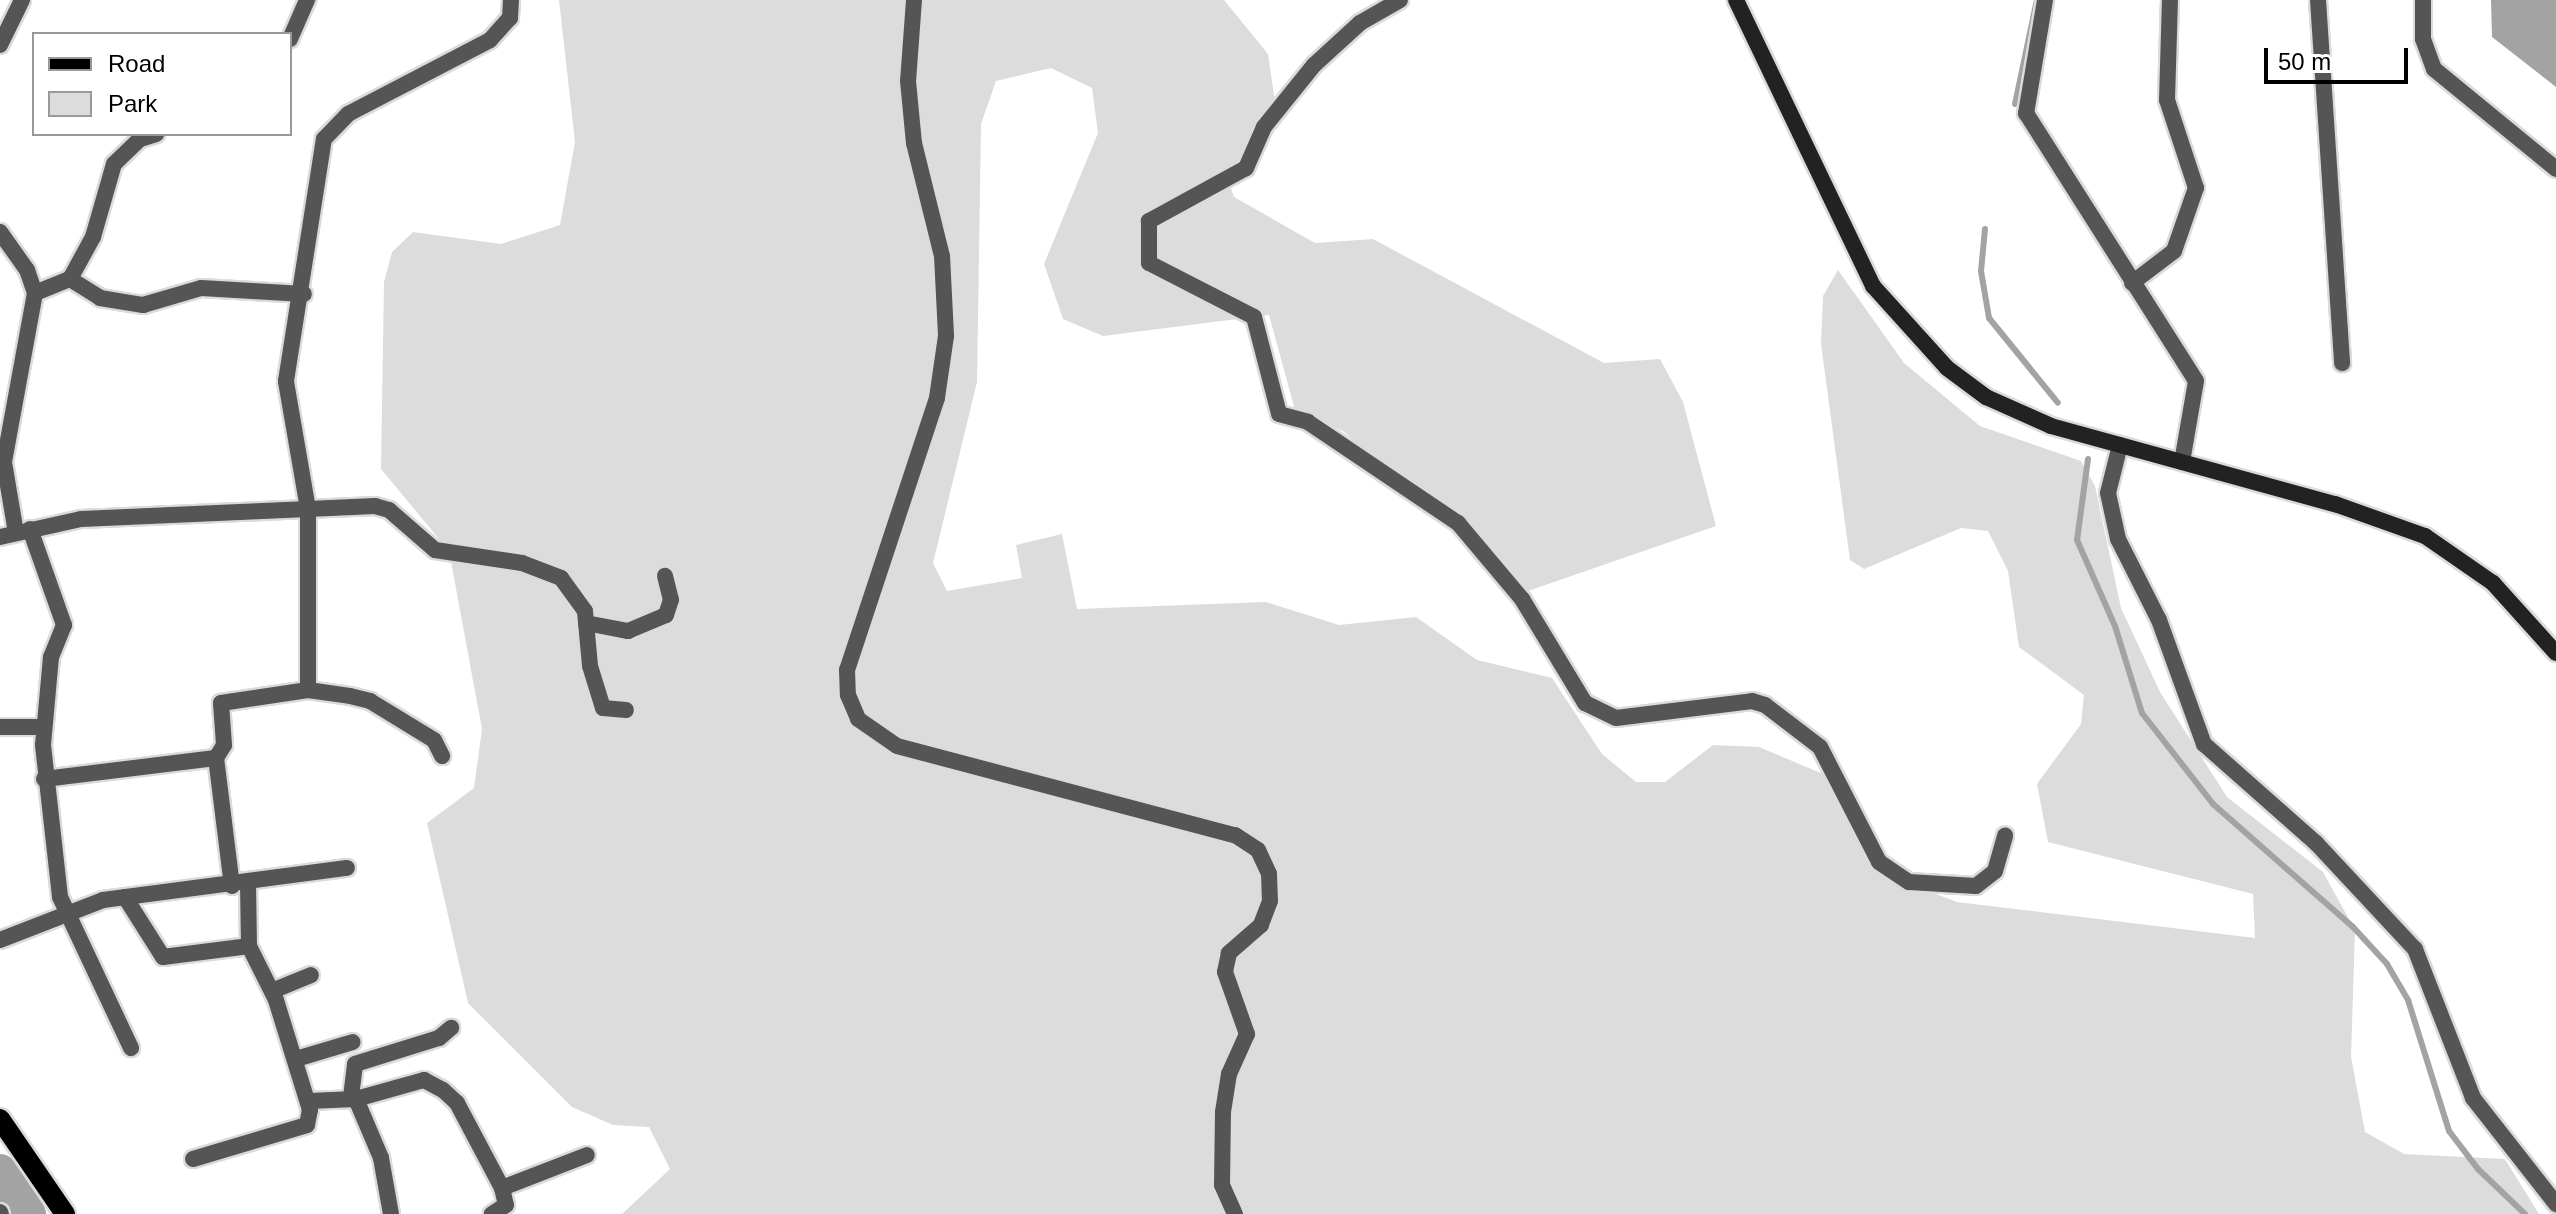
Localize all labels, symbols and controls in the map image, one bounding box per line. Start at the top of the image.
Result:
legend [32,32,292,136]
scale bar [2268,32,2412,82]
text: 50 m [2278,48,2331,75]
text: Road [108,50,165,77]
text: Park [108,90,157,117]

